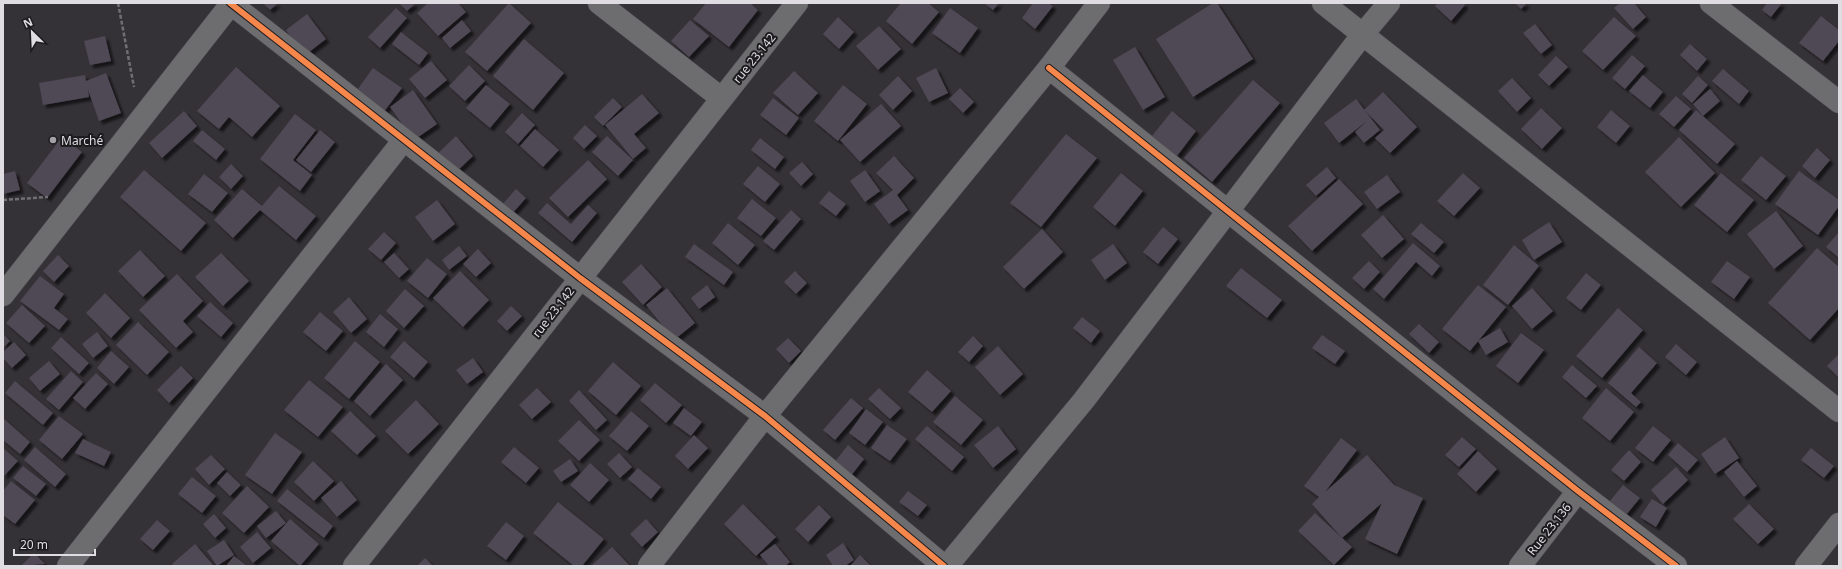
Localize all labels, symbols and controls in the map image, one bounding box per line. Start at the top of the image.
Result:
north arrow [12,12,52,52]
text: N [21,14,35,31]
street label: rue 23.142 [729,29,780,87]
place label: Marché [61,132,104,149]
marker: Marché [48,135,58,145]
street label: rue 23.142 [528,283,578,341]
street label: Rue 23.136 [1523,499,1575,559]
scale bar [14,531,95,557]
text: 20 m [20,536,48,553]

